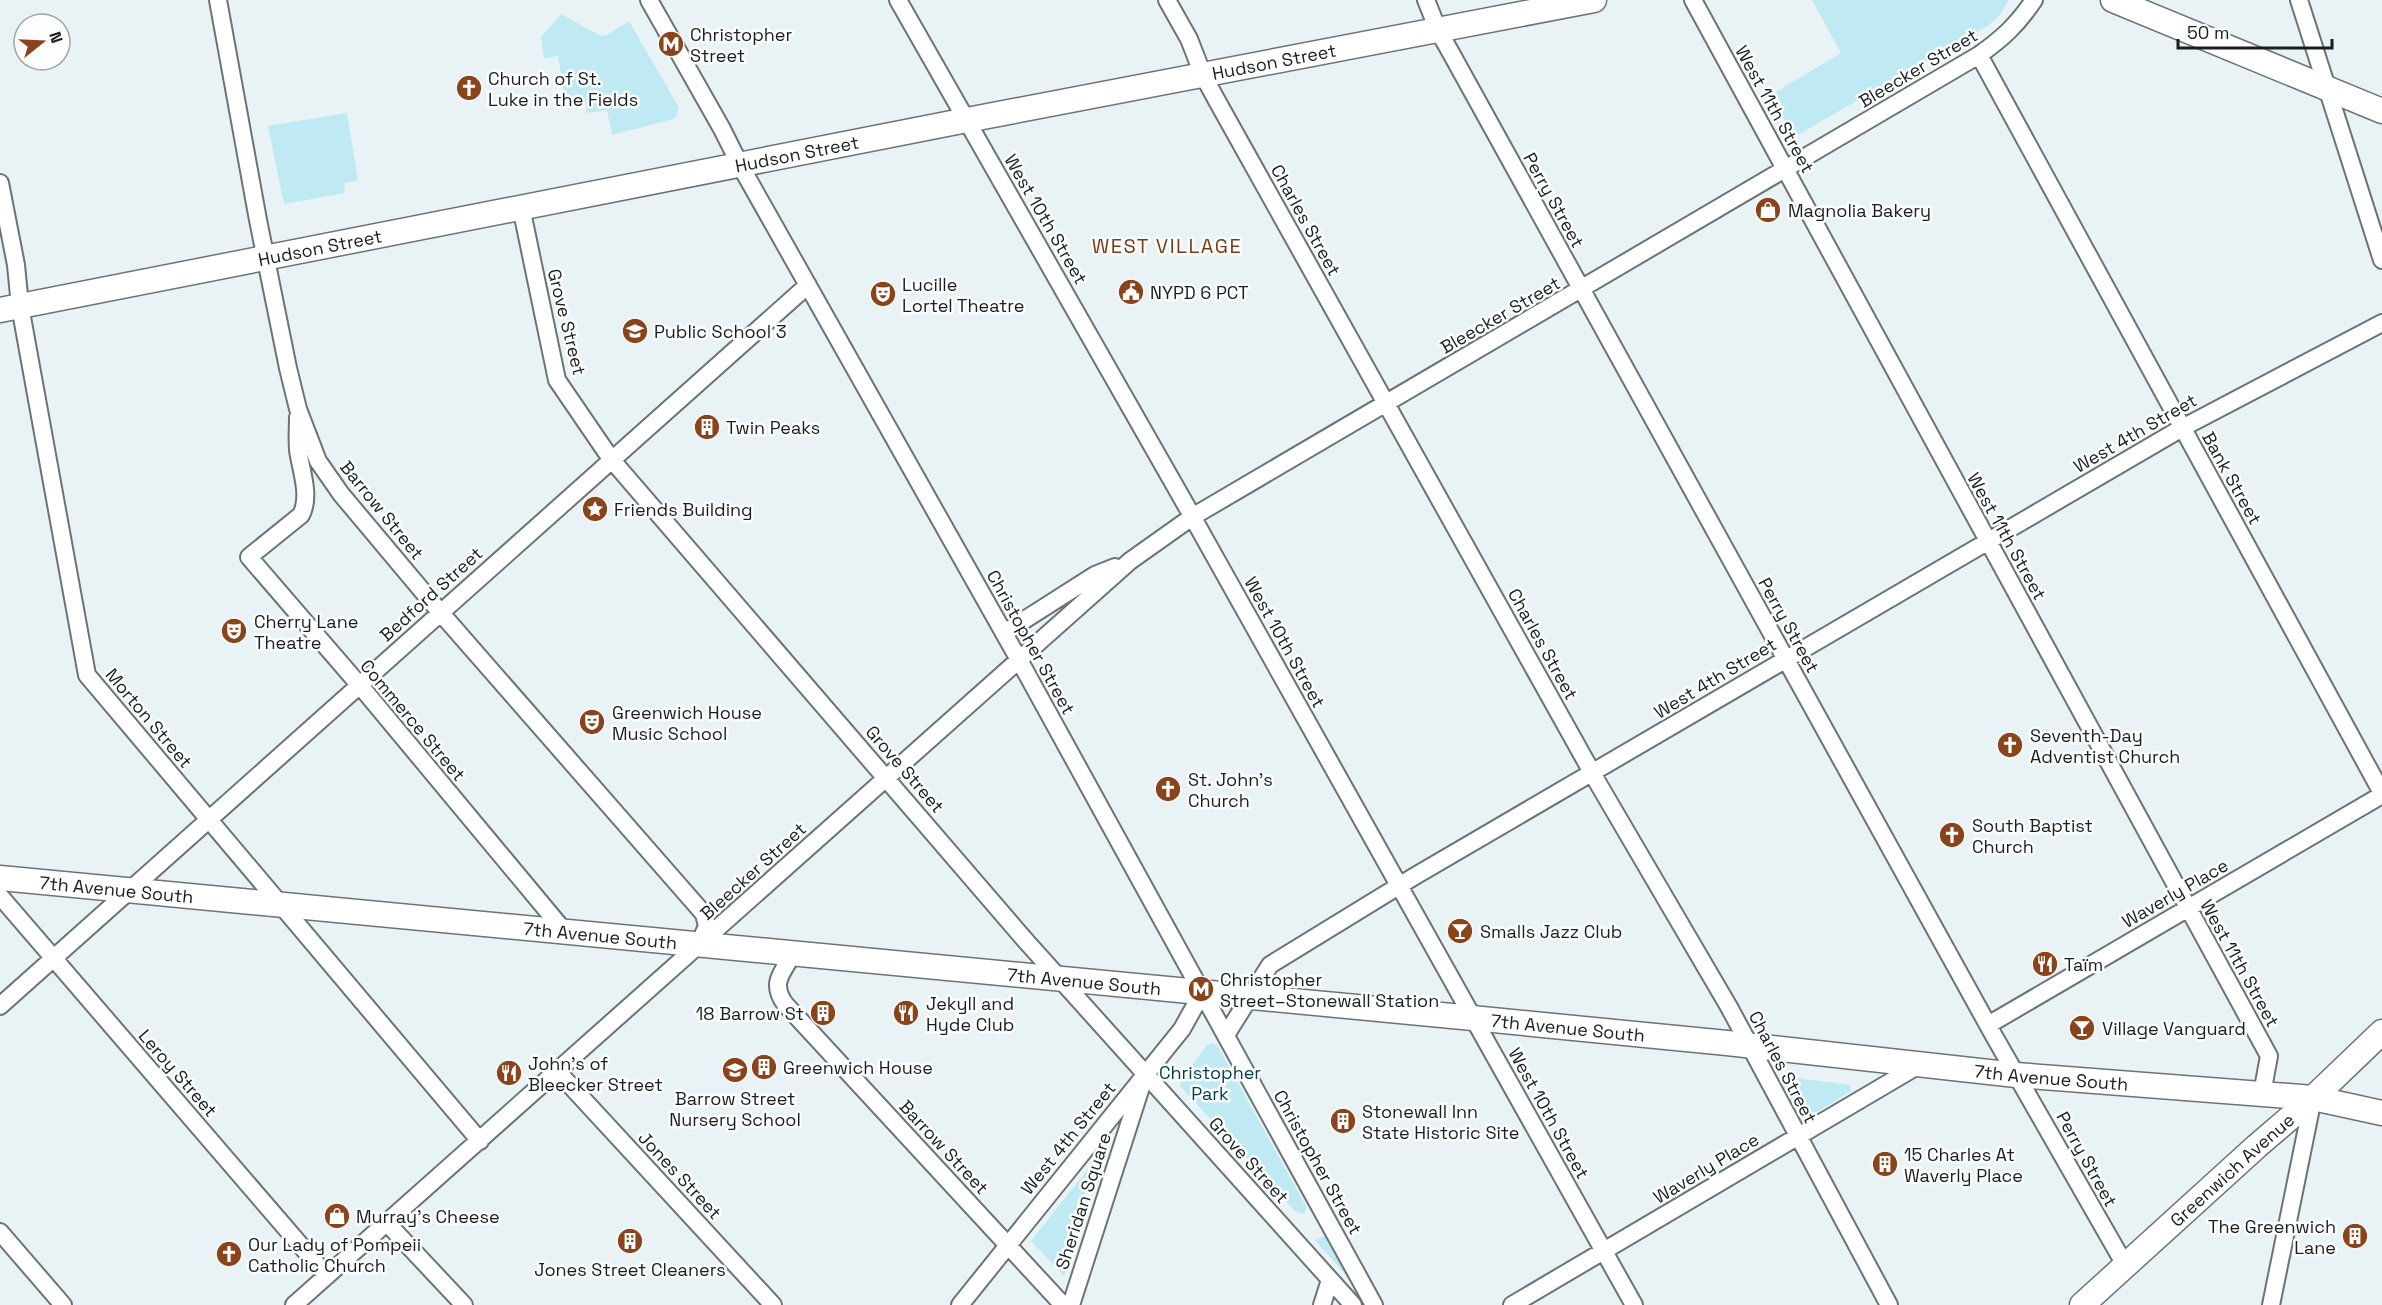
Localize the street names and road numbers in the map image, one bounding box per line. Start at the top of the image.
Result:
street label: Bleecker Street [1854,23,1982,113]
street label: Hudson Street [1210,38,1338,84]
street label: West 11th Street [1730,41,1820,177]
street label: Hudson Street [733,130,861,177]
street label: Perry Street [1518,148,1590,252]
street label: West 10th Street [999,150,1093,288]
street label: Charles Street [1266,160,1346,280]
street label: Hudson Street [256,224,384,271]
street label: Grove Street [543,266,591,378]
street label: Bleecker Street [1436,271,1564,359]
street label: West 4th Street [2069,388,2201,478]
street label: Bank Street [2197,428,2267,528]
street label: Barrow Street [335,456,429,564]
street label: West 11th Street [1962,468,2052,604]
street label: Bedford Street [375,542,487,646]
street label: Christopher Street [982,566,1080,718]
street label: West 10th Street [1239,572,1331,712]
street label: Perry Street [1753,573,1825,677]
street label: Charles Street [1503,584,1583,704]
street label: West 4th Street [1650,632,1780,724]
street label: Commerce Street [355,654,471,786]
street label: Morton Street [101,663,197,773]
street label: Grove Street [861,720,949,818]
street label: Bleecker Street [695,817,811,925]
street label: Waverly Place [2118,853,2232,933]
street label: 7th Avenue South [38,870,195,908]
street label: West 11th Street [2195,895,2285,1031]
street label: 7th Avenue South [522,916,678,954]
street label: 7th Avenue South [1006,962,1162,1000]
street label: Charles Street [1744,1007,1822,1127]
street label: 7th Avenue South [1490,1008,1646,1046]
street label: Leroy Street [134,1024,222,1122]
street label: West 10th Street [1503,1043,1595,1183]
street label: 7th Avenue South [1973,1059,2129,1095]
street label: West 4th Street [1015,1077,1121,1199]
street label: Christopher Street [1269,1086,1367,1238]
street label: Barrow Street [894,1095,994,1199]
street label: Perry Street [2051,1107,2123,1211]
street label: Greenwich Avenue [2165,1108,2299,1231]
street label: Grove Street [1204,1112,1294,1208]
street label: Jones Street [633,1126,727,1224]
street label: Waverly Place [1649,1127,1763,1209]
street label: Sheridan Square [1050,1130,1116,1272]

